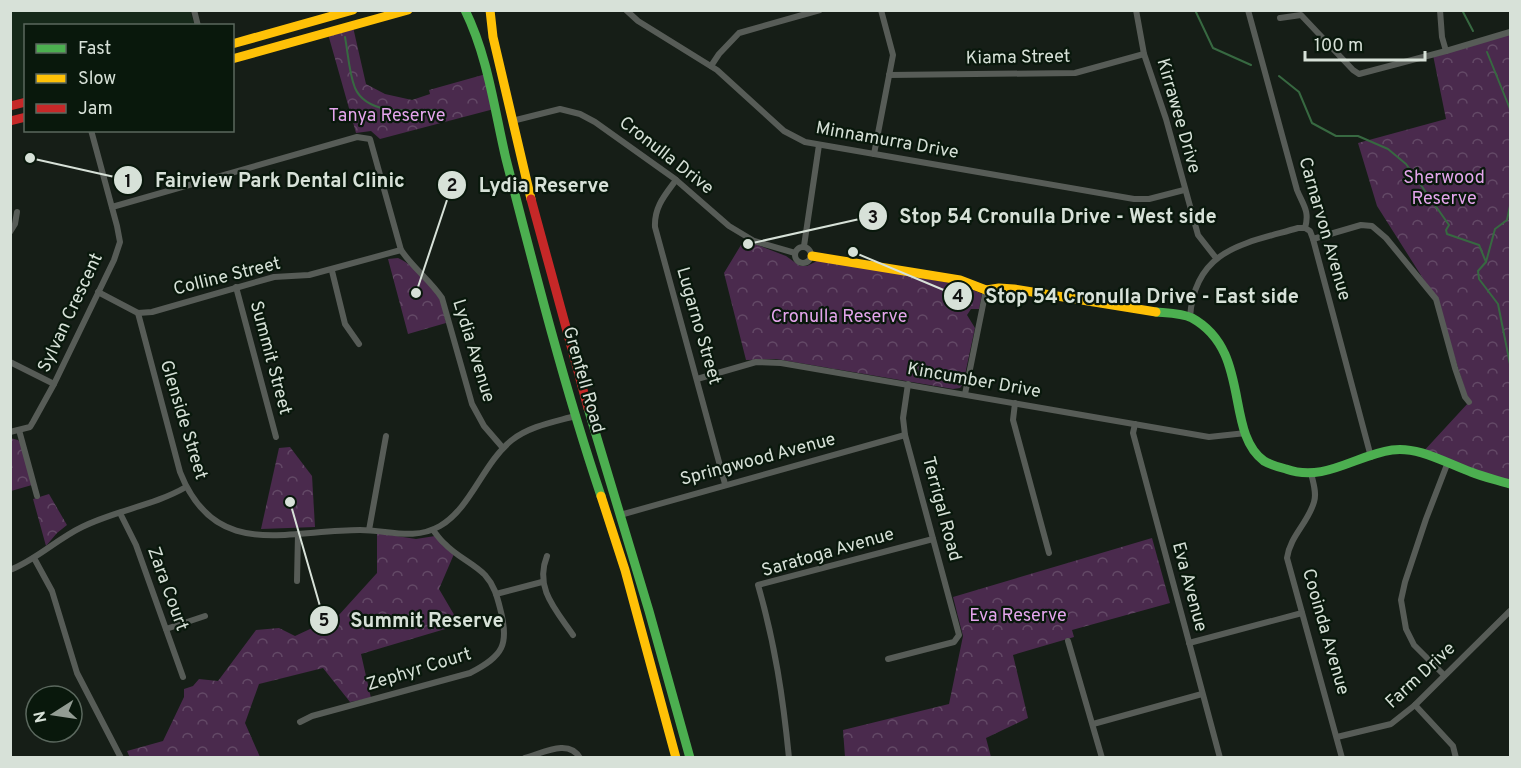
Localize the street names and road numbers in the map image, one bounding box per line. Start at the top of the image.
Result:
street label: Kiama Street [965,46,1071,70]
street label: Kirrawee Drive [1151,56,1205,176]
street label: Cronulla Drive [614,112,718,200]
street label: Minnamurra Drive [814,117,960,165]
street label: Carnarvon Avenue [1293,155,1355,303]
street label: Sylvan Crescent [33,250,109,376]
street label: Colline Street [171,253,283,301]
street label: Lugarno Street [670,265,726,387]
street label: Lydia Avenue [446,297,500,405]
street label: Summit Street [244,299,296,417]
street label: Grenfell Road [557,324,609,436]
street label: Glenside Street [154,357,212,483]
street label: Kincumber Drive [905,358,1043,404]
street label: Springwood Avenue [678,428,838,492]
street label: Terrigal Road [916,454,966,564]
street label: Saratoga Avenue [759,523,897,583]
street label: Eva Avenue [1166,540,1212,634]
street label: Zara Court [141,544,193,634]
street label: Cooinda Avenue [1296,566,1354,698]
street label: Farm Drive [1381,638,1461,714]
street label: Zephyr Court [364,643,474,697]

